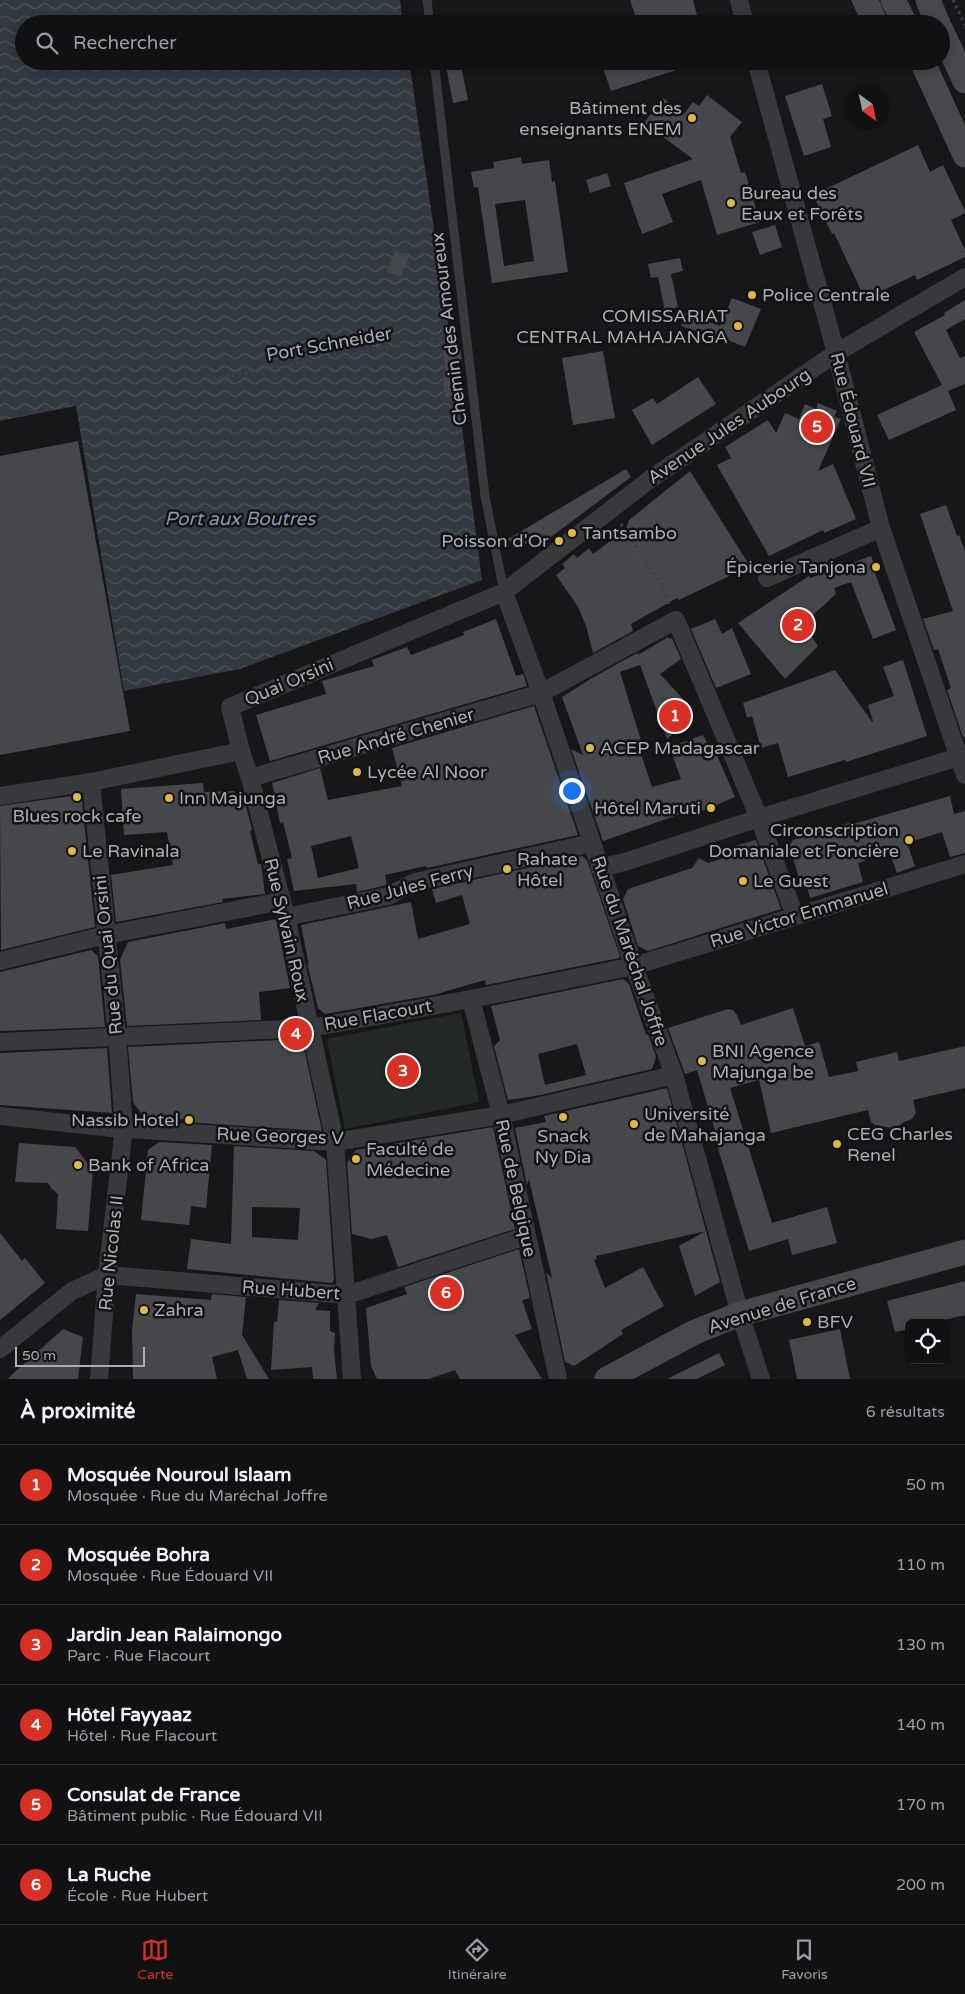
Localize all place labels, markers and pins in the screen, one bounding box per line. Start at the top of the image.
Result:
place label: Bâtiment des enseignants ENEM [519,97,682,140]
marker: Bâtiment des enseignants ENEM [686,112,698,124]
place label: Bureau des Eaux et Forêts [741,182,863,225]
marker: Bureau des Eaux et Forêts [725,197,737,209]
place label: Police Centrale [762,284,890,306]
marker: Police Centrale [746,289,758,301]
place label: COMISSARIAT CENTRAL MAHAJANGA [516,305,728,348]
marker: COMISSARIAT CENTRAL MAHAJANGA [732,320,744,332]
pin: 5 [801,408,833,446]
place label: Tantsambo [582,522,677,544]
marker: Tantsambo [566,527,578,539]
place label: Poisson d'Or [441,530,549,552]
marker: Poisson d'Or [553,535,565,547]
place label: Épicerie Tanjona [726,556,866,578]
marker: Épicerie Tanjona [870,561,882,573]
pin: 2 [782,606,814,644]
pin: 1 [659,697,691,735]
place label: ACEP Madagascar [600,737,760,759]
marker: ACEP Madagascar [584,742,596,754]
place label: Lycée Al Noor [367,761,487,783]
marker: Lycée Al Noor [351,766,363,778]
place label: Inn Majunga [179,787,286,809]
marker: Blues rock cafe [71,791,83,803]
marker: Inn Majunga [163,792,175,804]
place label: Hôtel Maruti [594,797,701,819]
marker: Hôtel Maruti [705,802,717,814]
place label: Blues rock cafe [13,805,141,827]
place label: Circonscription Domaniale et Foncière [708,819,899,862]
marker: Circonscription Domaniale et Foncière [903,834,915,846]
place label: Le Ravinala [82,840,180,862]
marker: Le Ravinala [66,845,78,857]
place label: Rahate Hôtel [517,848,578,891]
marker: Rahate Hôtel [501,863,513,875]
place label: Le Guest [753,870,829,892]
marker: Le Guest [737,875,749,887]
pin: 4 [280,1015,312,1053]
place label: BNI Agence Majunga be [712,1040,814,1083]
pin: 3 [387,1052,419,1090]
marker: BNI Agence Majunga be [696,1055,708,1067]
place label: Université de Mahajanga [644,1103,766,1146]
place label: Nassib Hotel [71,1109,179,1131]
marker: Snack Ny Dia [557,1111,569,1123]
marker: Nassib Hotel [183,1114,195,1126]
marker: Université de Mahajanga [628,1118,640,1130]
place label: CEG Charles Renel [847,1123,953,1166]
place label: Snack Ny Dia [535,1125,591,1168]
place label: Faculté de Médecine [366,1138,454,1181]
marker: CEG Charles Renel [831,1138,843,1150]
marker: Faculté de Médecine [350,1153,362,1165]
place label: Bank of Africa [88,1154,209,1176]
marker: Bank of Africa [72,1159,84,1171]
pin: 6 [430,1274,462,1312]
place label: Zahra [154,1299,204,1321]
marker: Zahra [138,1304,150,1316]
place label: BFV [817,1311,853,1333]
marker: BFV [801,1316,813,1328]

